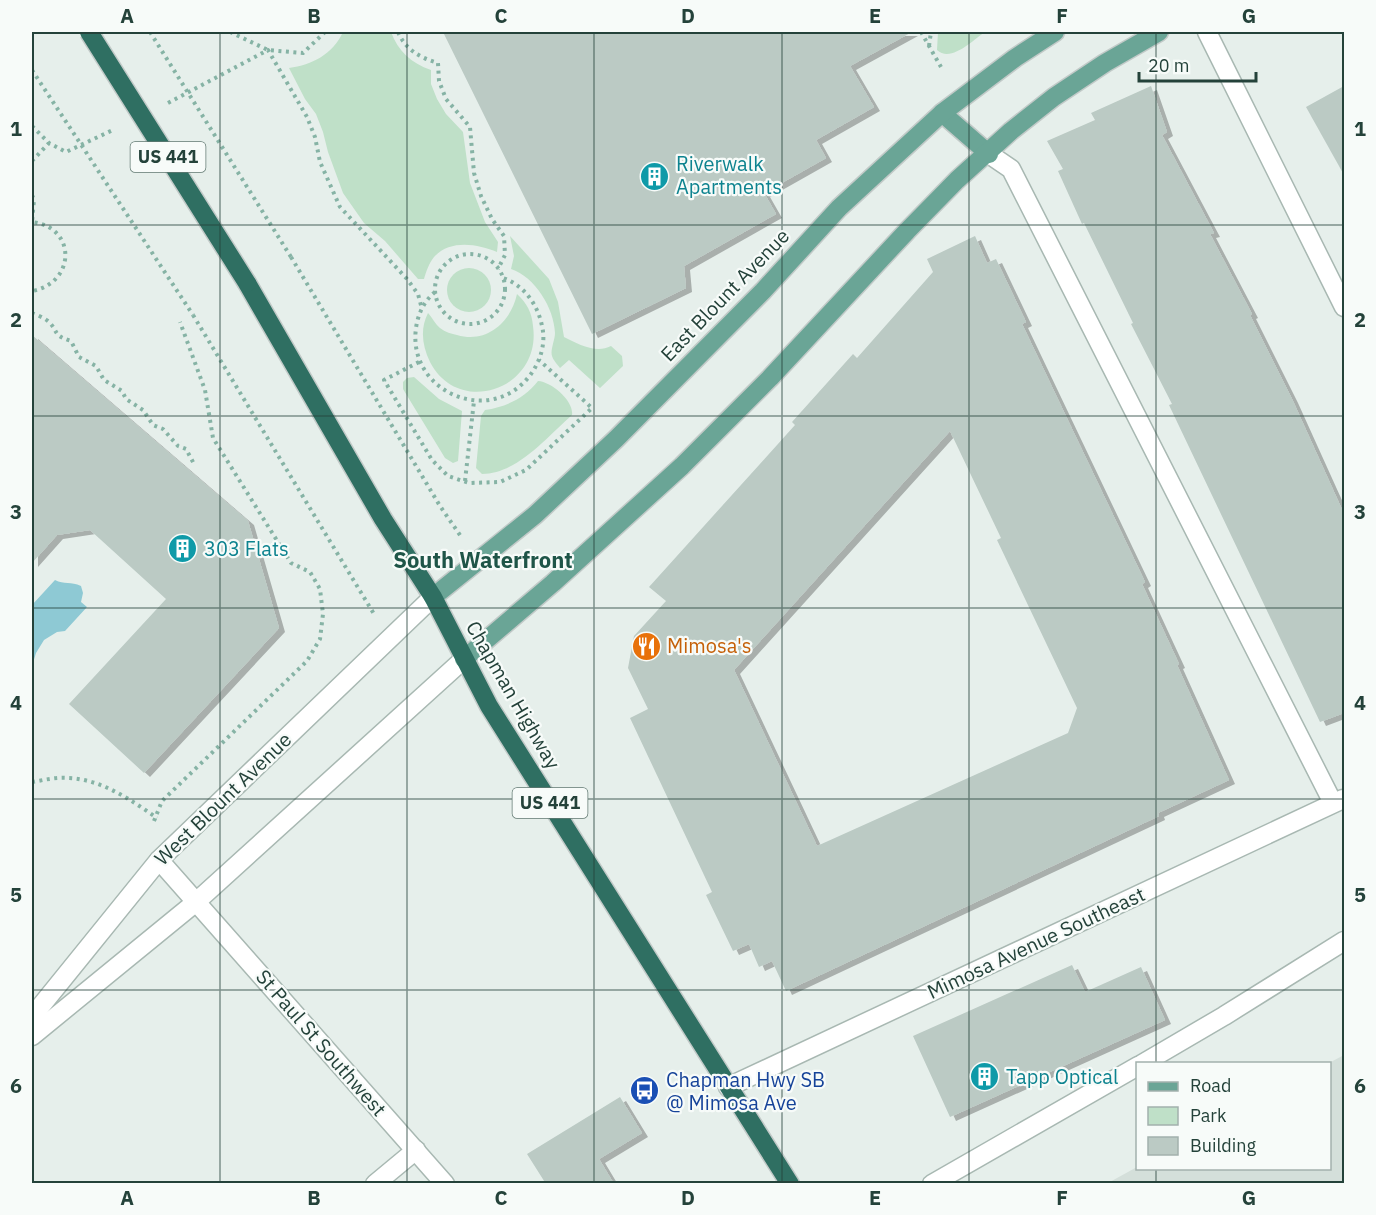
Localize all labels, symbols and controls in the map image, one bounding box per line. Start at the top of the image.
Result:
text: A [120,2,134,29]
text: B [307,2,321,29]
text: C [494,2,508,29]
text: D [681,2,695,29]
text: E [869,2,881,29]
text: F [1056,2,1068,29]
text: G [1242,2,1256,29]
scale bar [1139,45,1256,83]
text: 20 m [1148,54,1190,77]
text: 1 [10,115,22,142]
text: 1 [1354,115,1366,142]
road number: US 441 [130,142,206,172]
place label: Riverwalk Apartments [676,150,782,200]
building icon: Riverwalk Apartments [639,160,671,192]
street label: East Blount Avenue [654,222,795,367]
text: 2 [10,306,22,333]
text: 2 [1354,306,1366,333]
text: 3 [10,498,22,525]
text: 3 [1354,498,1366,525]
building icon: 303 Flats [167,533,199,565]
place label: 303 Flats [204,535,289,562]
district label: South Waterfront [393,545,573,574]
street label: Chapman Highway [460,616,567,774]
restaurant icon: Mimosa's [630,630,662,662]
place label: Mimosa's [667,632,752,659]
text: 4 [10,689,22,716]
text: 4 [1354,689,1366,716]
street label: West Blount Avenue [148,726,297,871]
road number: US 441 [512,788,588,818]
street label: Mimosa Avenue Southeast [923,880,1149,1005]
text: 5 [10,881,22,908]
text: 5 [1354,881,1366,908]
street label: St Paul St Southwest [250,964,393,1122]
building icon: Tapp Optical [969,1061,1001,1093]
legend [1136,1062,1331,1170]
place label: Tapp Optical [1006,1063,1118,1090]
place label: Chapman Hwy SB @ Mimosa Ave [666,1066,825,1116]
text: 6 [10,1072,22,1099]
text: 6 [1354,1072,1366,1099]
text: Road [1190,1074,1231,1097]
bus stop icon: Chapman Hwy SB @ Mimosa Ave [629,1075,661,1107]
text: Park [1190,1104,1227,1127]
text: Building [1190,1134,1257,1157]
text: A [120,1184,134,1211]
text: B [307,1184,321,1211]
text: C [494,1184,508,1211]
text: D [681,1184,695,1211]
text: E [869,1184,881,1211]
text: F [1056,1184,1068,1211]
text: G [1242,1184,1256,1211]

